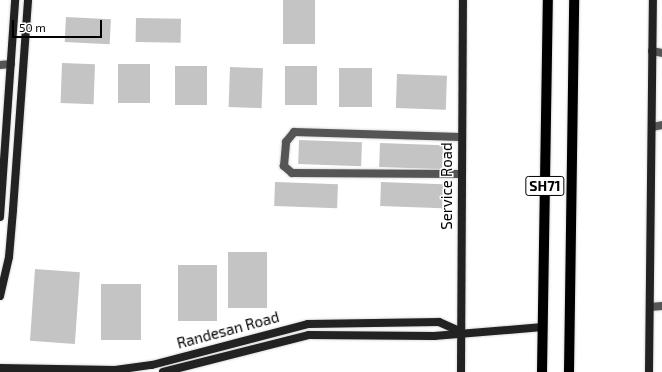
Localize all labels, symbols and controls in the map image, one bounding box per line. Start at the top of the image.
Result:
scale bar [14,12,104,38]
text: 50 m [19,20,46,34]
street label: Service Road [438,142,456,230]
road number: SH71 [525,174,565,198]
street label: Randesan Road [175,308,281,352]

